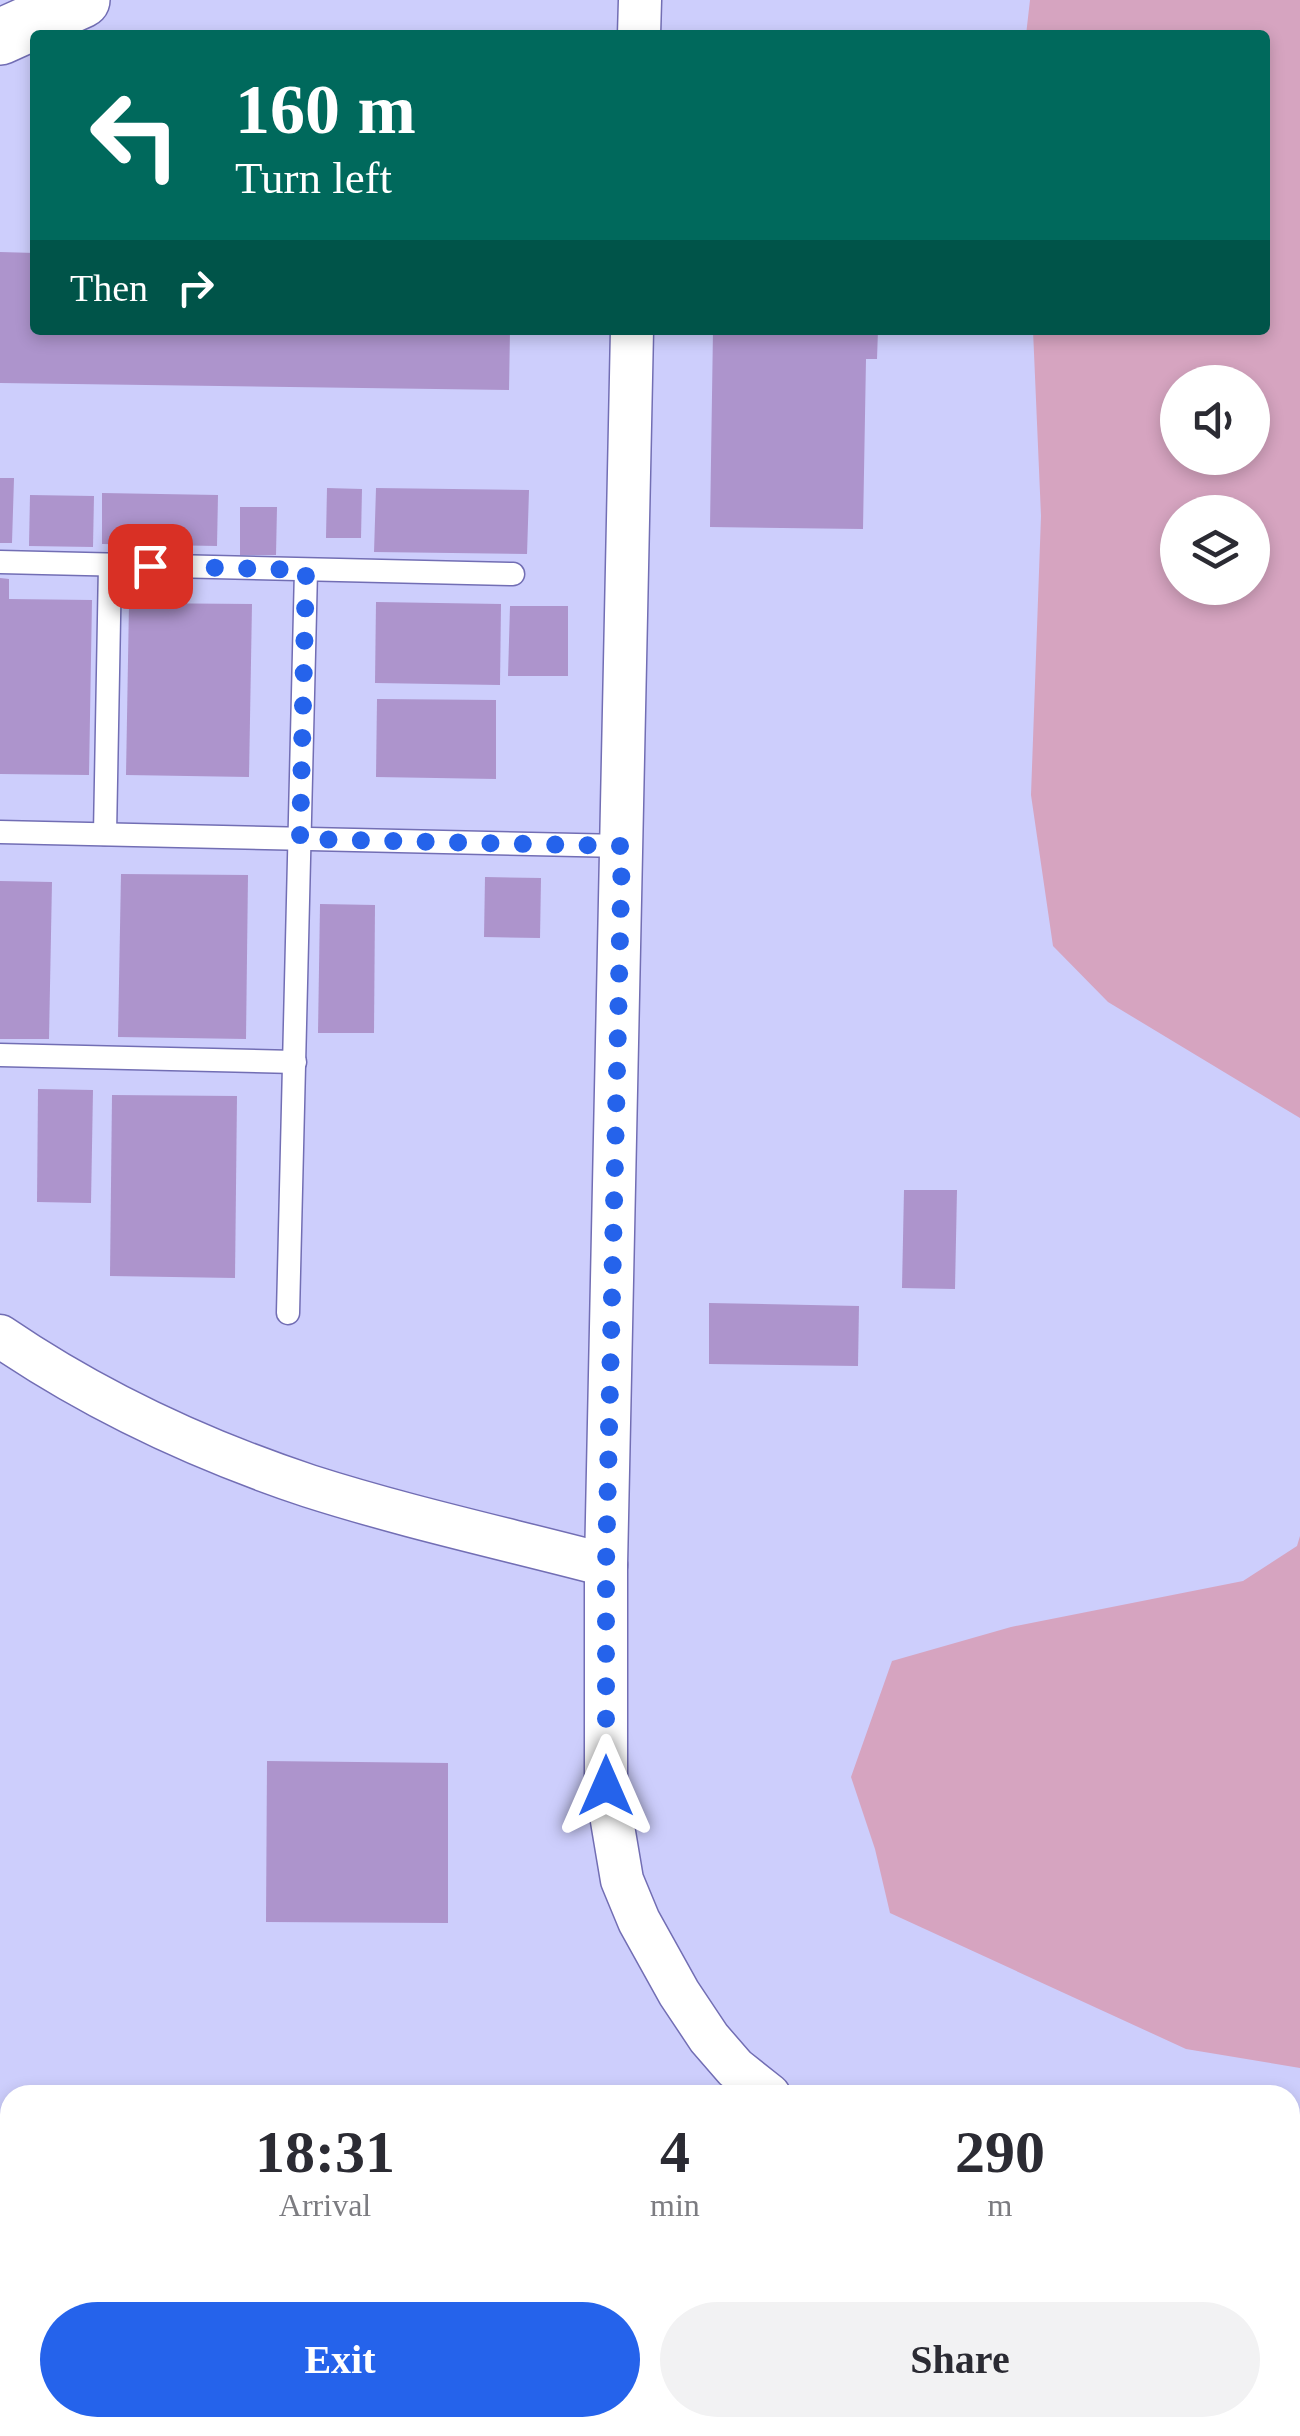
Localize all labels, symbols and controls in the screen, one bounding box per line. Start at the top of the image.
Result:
icon: left [70,70,200,200]
text: 160 m [235,71,416,148]
text: Turn left [235,153,392,203]
icon: right [168,260,223,315]
text: Then [70,267,148,309]
map controls [1160,365,1270,605]
button: sound [1160,365,1270,475]
button: layers [1160,495,1270,605]
pin [108,524,193,609]
icon: arrive [123,539,178,594]
position arrow [554,1734,658,1838]
text: 18:31 [255,2119,395,2185]
text: 4 [660,2119,690,2185]
text: 290 [955,2119,1045,2185]
text: Arrival [279,2187,371,2223]
text: min [650,2187,700,2223]
text: m [987,2187,1012,2223]
button: Exit [40,2302,640,2417]
button: Share [660,2302,1260,2417]

